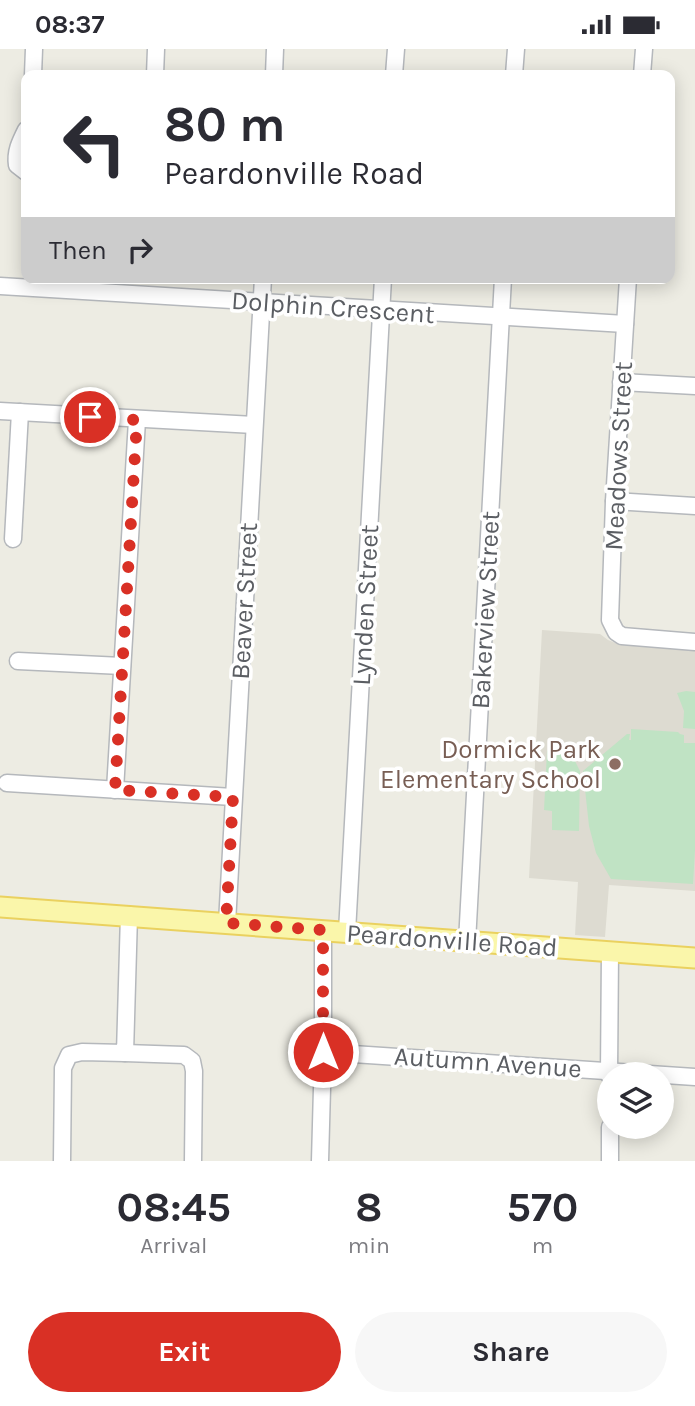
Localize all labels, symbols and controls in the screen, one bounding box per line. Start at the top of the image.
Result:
text: 08:37 [35,9,104,40]
text: 80 m [164,96,286,153]
icon: left [49,98,140,189]
text: Peardonville Road [164,155,424,192]
icon: right [121,231,159,269]
text: Then [49,235,107,266]
street label: Dolphin Crescent [230,285,436,330]
street label: Meadows Street [598,360,639,551]
pin [60,387,120,447]
icon: arrive [71,398,109,436]
street label: Bakerview Street [465,510,506,710]
street label: Beaver Street [225,522,264,680]
street label: Lynden Street [346,523,385,686]
place label: Dormick Park Elementary School [380,734,601,795]
marker: Dormick Park Elementary School [607,756,623,772]
street label: Peardonville Road [345,918,559,963]
position arrow [286,1015,360,1089]
street label: Autumn Avenue [393,1040,583,1085]
map controls [597,1062,674,1139]
button: layers [597,1062,674,1139]
text: 08:45 [117,1182,231,1232]
text: 8 [355,1182,382,1232]
text: 570 [506,1182,578,1232]
text: Arrival [140,1232,208,1259]
text: min [348,1232,390,1259]
text: m [532,1232,553,1259]
button: Exit [28,1312,341,1392]
button: Share [355,1312,667,1392]

